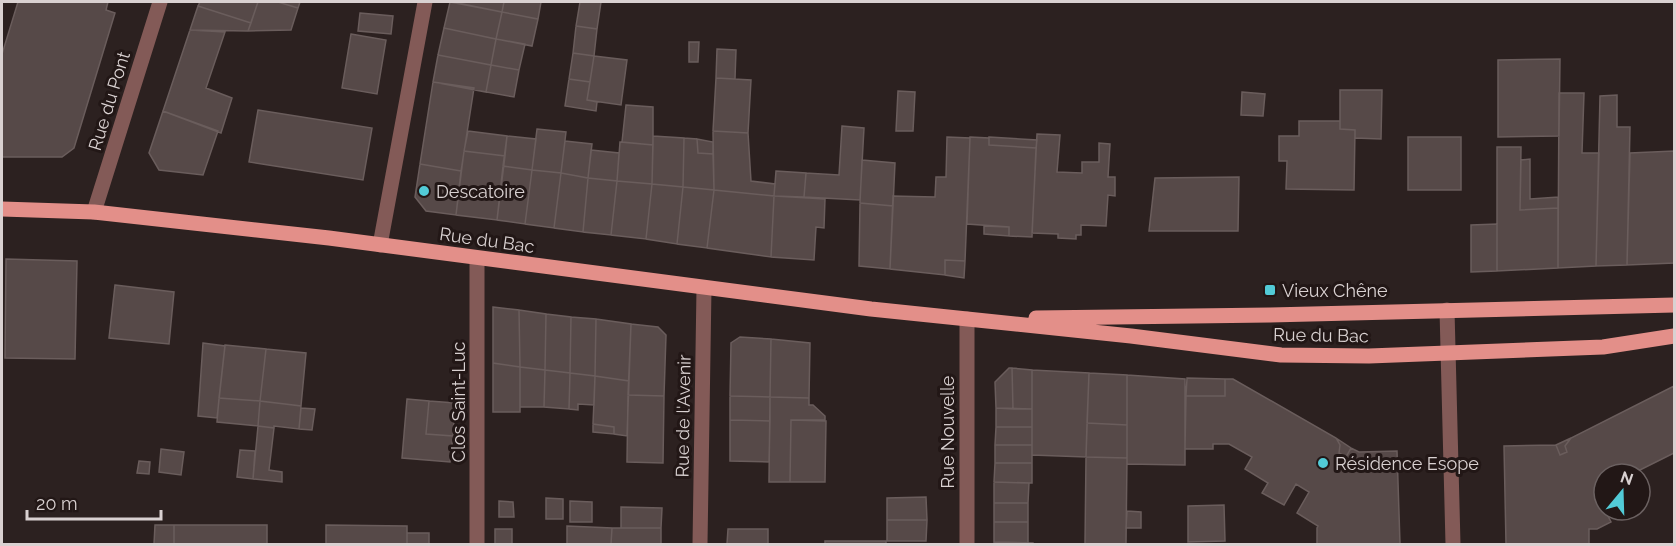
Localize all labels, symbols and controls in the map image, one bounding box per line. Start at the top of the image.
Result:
street label: Rue du Pont [84,49,134,153]
place label: Descatoire [436,181,525,202]
marker: Descatoire [417,184,431,198]
street label: Rue du Bac [438,223,536,257]
place label: Vieux Chêne [1282,280,1388,301]
marker: Vieux Chêne [1263,283,1277,297]
street label: Rue du Bac [1273,324,1369,346]
street label: Clos Saint-Luc [448,341,469,462]
street label: Rue de l'Avenir [671,354,695,478]
street label: Rue Nouvelle [937,375,958,488]
place label: Résidence Esope [1335,453,1479,474]
marker: Résidence Esope [1316,456,1330,470]
north arrow [1592,462,1652,522]
text: N [1618,467,1636,489]
scale bar [27,483,160,521]
text: 20 m [36,493,78,514]

